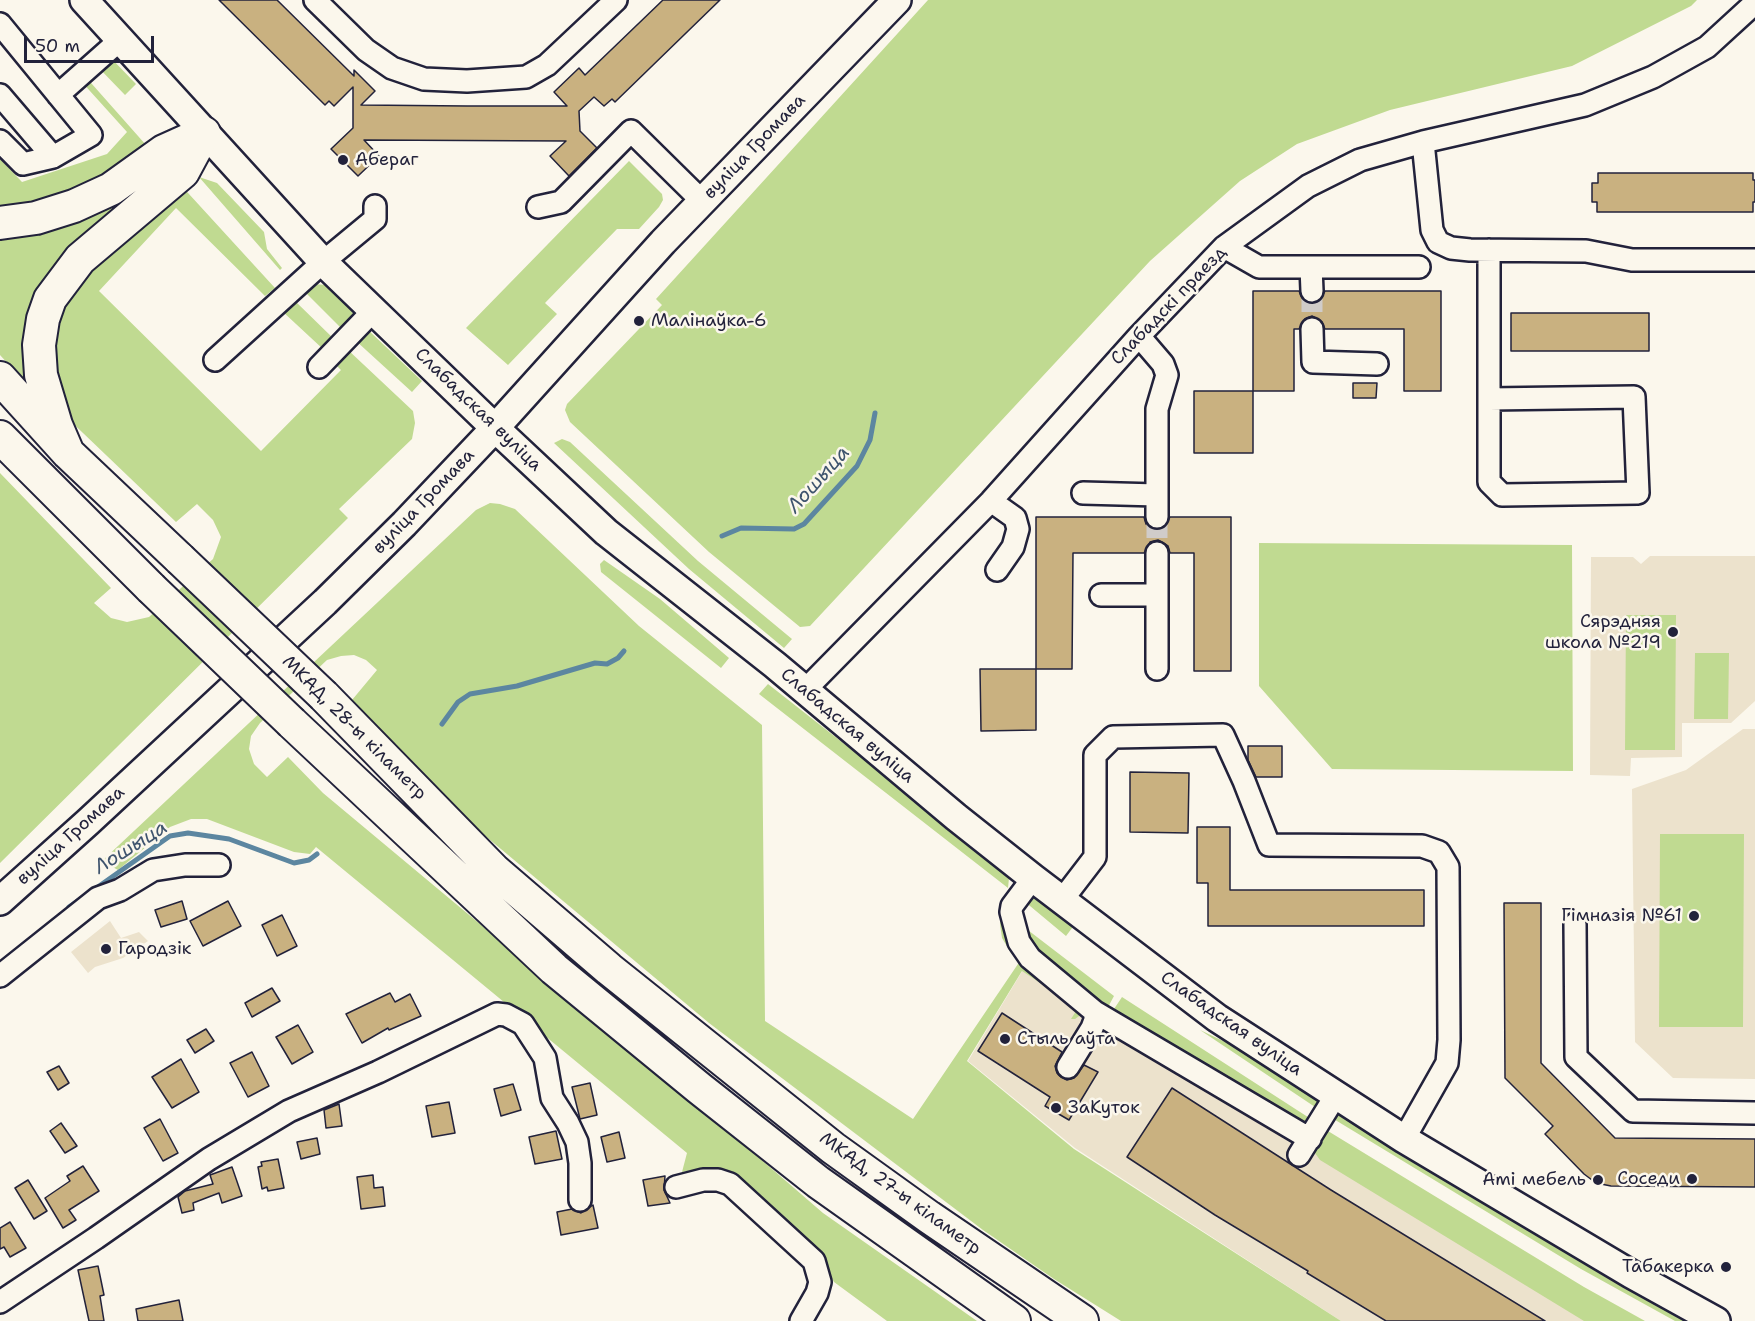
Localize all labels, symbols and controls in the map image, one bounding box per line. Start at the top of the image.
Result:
scale bar [27,24,158,62]
text: 50 m [35,34,80,58]
street label: вуліца Громава [699,90,811,204]
place label: Абераг [355,149,418,171]
marker: Абераг [336,153,350,167]
street label: Слабадскі праезд [1107,242,1231,370]
place label: Малінаўка-6 [651,310,767,332]
marker: Малінаўка-6 [632,314,646,328]
street label: Слабадская вуліца [410,344,546,476]
water label: Лошыца [783,441,855,519]
street label: вуліца Громава [368,445,480,559]
place label: Сярэдняя школа №219 [1545,611,1661,654]
marker: Сярэдняя школа №219 [1666,625,1680,639]
street label: МКАД, 28-ы кіламетр [277,651,431,805]
street label: Слабадская вуліца [776,664,918,788]
street label: вуліца Громава [13,782,129,890]
water label: Лошыца [90,816,172,880]
place label: Гімназія №61 [1561,905,1682,927]
marker: Гімназія №61 [1687,909,1701,923]
place label: Гародзік [118,938,191,960]
marker: Гародзік [99,942,113,956]
street label: Слабадская вуліца [1156,967,1306,1081]
place label: Стыль аўта [1017,1028,1115,1050]
marker: Стыль аўта [998,1032,1012,1046]
place label: ЗаКуток [1068,1097,1140,1119]
marker: ЗаКуток [1049,1101,1063,1115]
street label: МКАД, 27-ы кіламетр [815,1128,985,1260]
place label: Соседи [1617,1168,1680,1190]
place label: Ami мебель [1482,1169,1586,1191]
marker: Соседи [1685,1172,1699,1186]
marker: Ami мебель [1591,1173,1605,1187]
place label: Табакерка [1622,1256,1714,1278]
marker: Табакерка [1719,1260,1733,1274]

